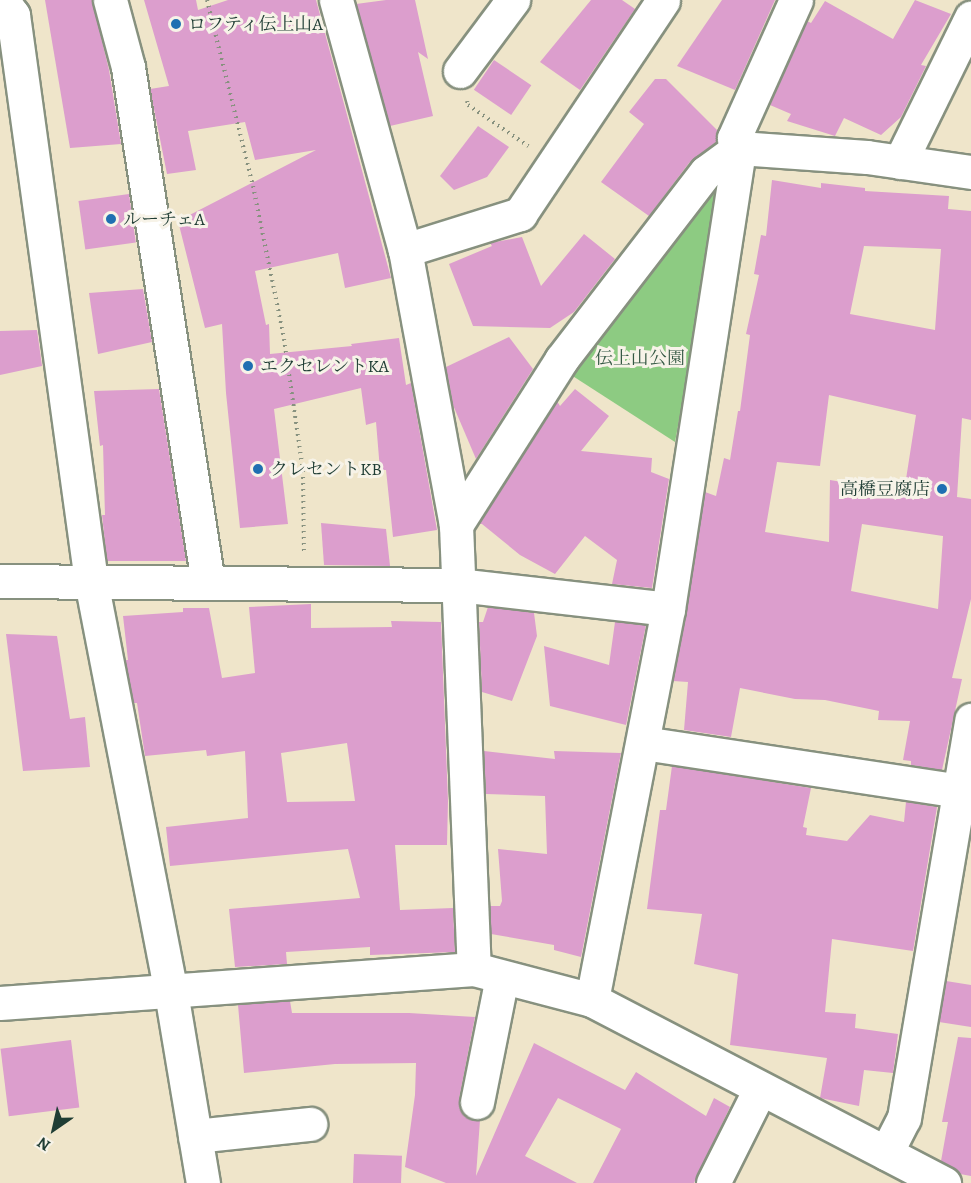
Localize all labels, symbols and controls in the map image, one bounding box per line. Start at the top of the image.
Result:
place label: ロフティ伝上山A [188,13,325,35]
marker: ロフティ伝上山A [169,17,183,31]
place label: ルーチェA [123,208,206,230]
marker: ルーチェA [104,212,118,226]
park label: 伝上山公園 [595,347,685,369]
place label: エクセレントKA [260,355,390,377]
marker: エクセレントKA [241,359,255,373]
place label: クレセントKB [270,458,382,480]
marker: クレセントKB [251,462,265,476]
place label: 高橋豆腐店 [840,478,930,500]
marker: 高橋豆腐店 [935,482,949,496]
north arrow [24,1099,84,1159]
text: N [33,1132,55,1156]

